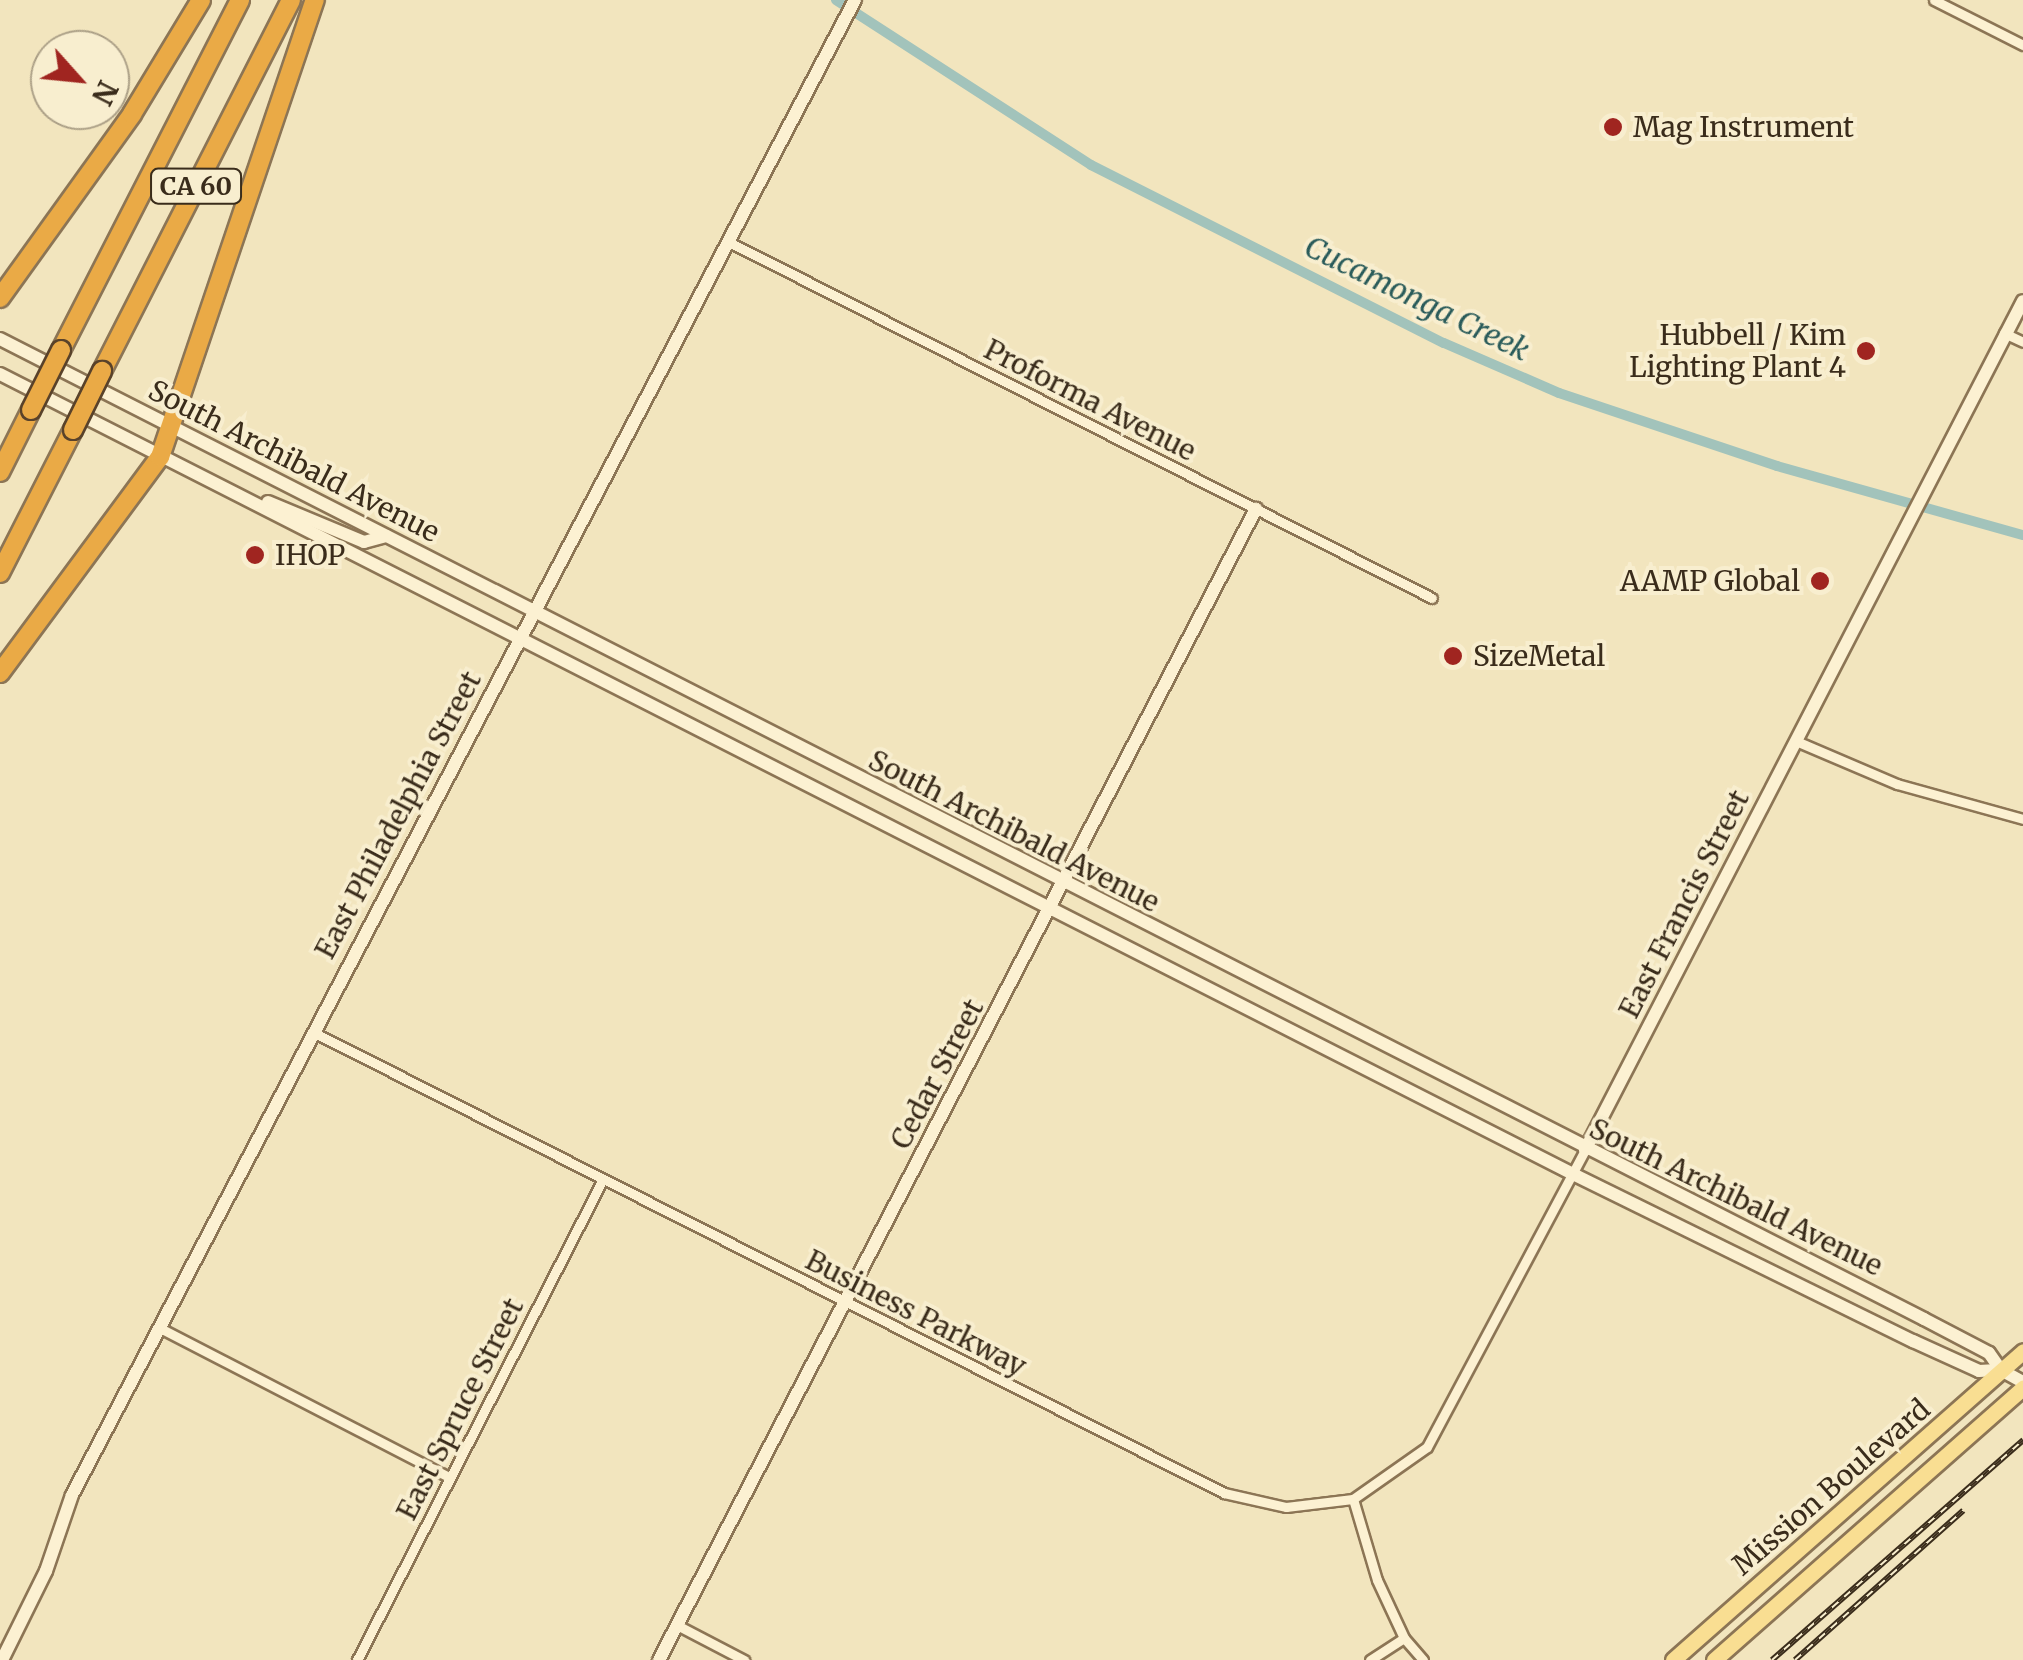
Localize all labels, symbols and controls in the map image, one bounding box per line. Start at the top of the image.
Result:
north arrow [30,30,130,130]
text: N [84,75,126,111]
place label: Mag Instrument [1633,110,1854,144]
marker: Mag Instrument [1602,116,1624,138]
road number: CA 60 [148,166,244,206]
water label: Cucamonga Creek [1299,228,1535,368]
place label: Hubbell / Kim Lighting Plant 4 [1629,318,1846,384]
street label: Proforma Avenue [979,332,1201,468]
marker: Hubbell / Kim Lighting Plant 4 [1855,340,1877,362]
street label: South Archibald Avenue [143,373,445,549]
place label: IHOP [275,538,345,572]
marker: IHOP [244,544,266,566]
place label: AAMP Global [1620,564,1800,598]
marker: AAMP Global [1809,570,1831,592]
place label: SizeMetal [1473,639,1605,673]
marker: SizeMetal [1442,645,1464,667]
street label: East Philadelphia Street [308,666,488,964]
street label: South Archibald Avenue [863,743,1165,919]
street label: East Francis Street [1612,785,1756,1023]
street label: Cedar Street [884,994,990,1154]
street label: South Archibald Avenue [1584,1111,1888,1283]
street label: Business Parkway [800,1243,1032,1383]
street label: East Spruce Street [390,1293,530,1525]
street label: Mission Boulevard [1725,1392,1937,1582]

